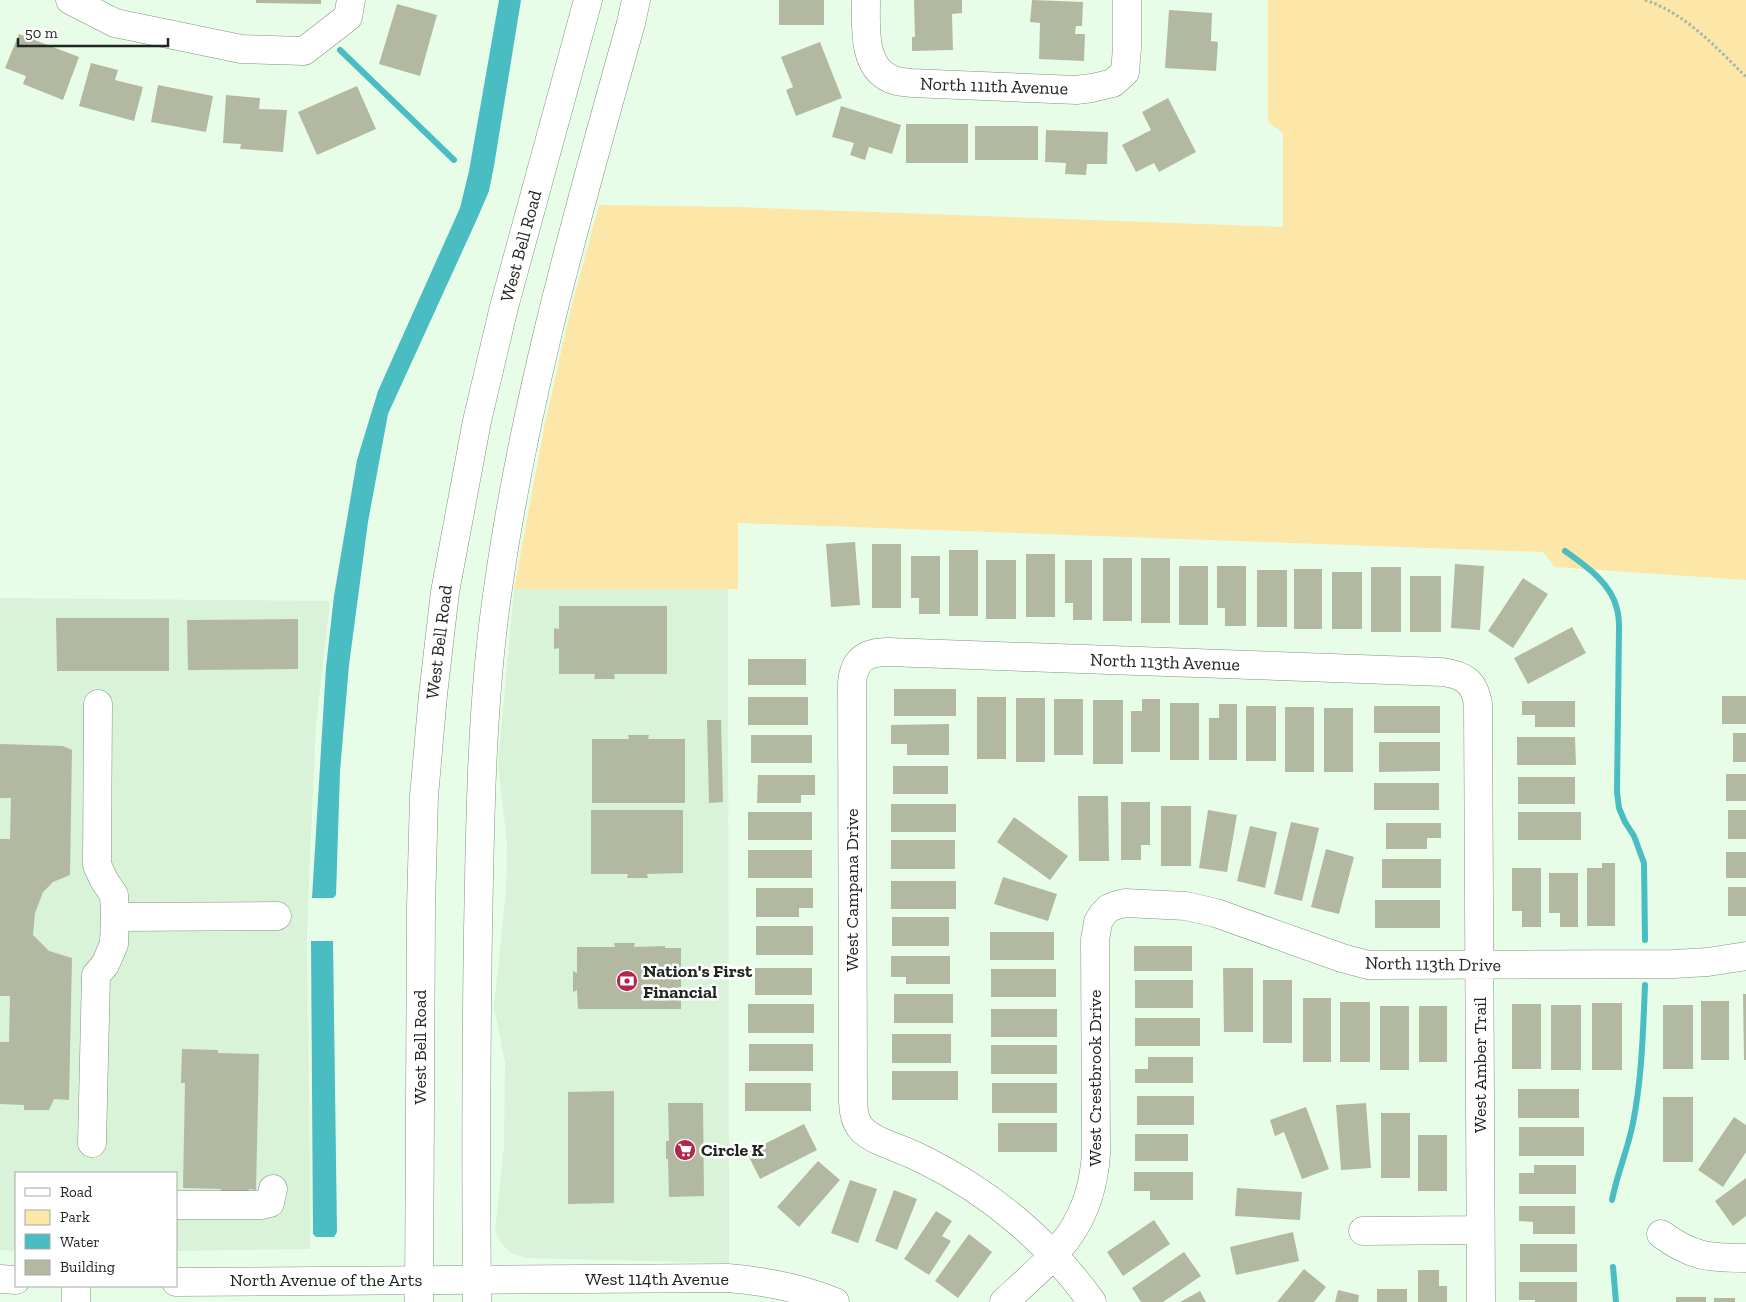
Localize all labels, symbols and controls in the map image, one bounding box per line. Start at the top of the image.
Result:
scale bar [18,15,168,47]
text: 50 m [25,24,58,42]
street label: North 111th Avenue [920,72,1068,100]
street label: West Bell Road [496,188,547,304]
street label: West Bell Road [421,584,457,700]
street label: North 113th Avenue [1090,648,1240,676]
street label: West Campana Drive [841,808,863,972]
street label: North 113th Drive [1365,952,1501,976]
place label: Nation's First Financial [643,960,753,1003]
bank icon: Nation's First Financial [615,969,639,993]
street label: West Bell Road [409,989,431,1104]
street label: West Crestbrook Drive [1084,990,1106,1166]
street label: West Amber Trail [1469,997,1491,1133]
supermarket icon: Circle K [673,1138,697,1162]
place label: Circle K [701,1139,764,1161]
legend [15,1172,178,1287]
text: Road [60,1183,93,1201]
text: Park [60,1208,90,1226]
text: Water [60,1233,100,1251]
text: Building [60,1258,115,1276]
street label: West 114th Avenue [585,1268,729,1290]
street label: North Avenue of the Arts [230,1269,422,1291]

